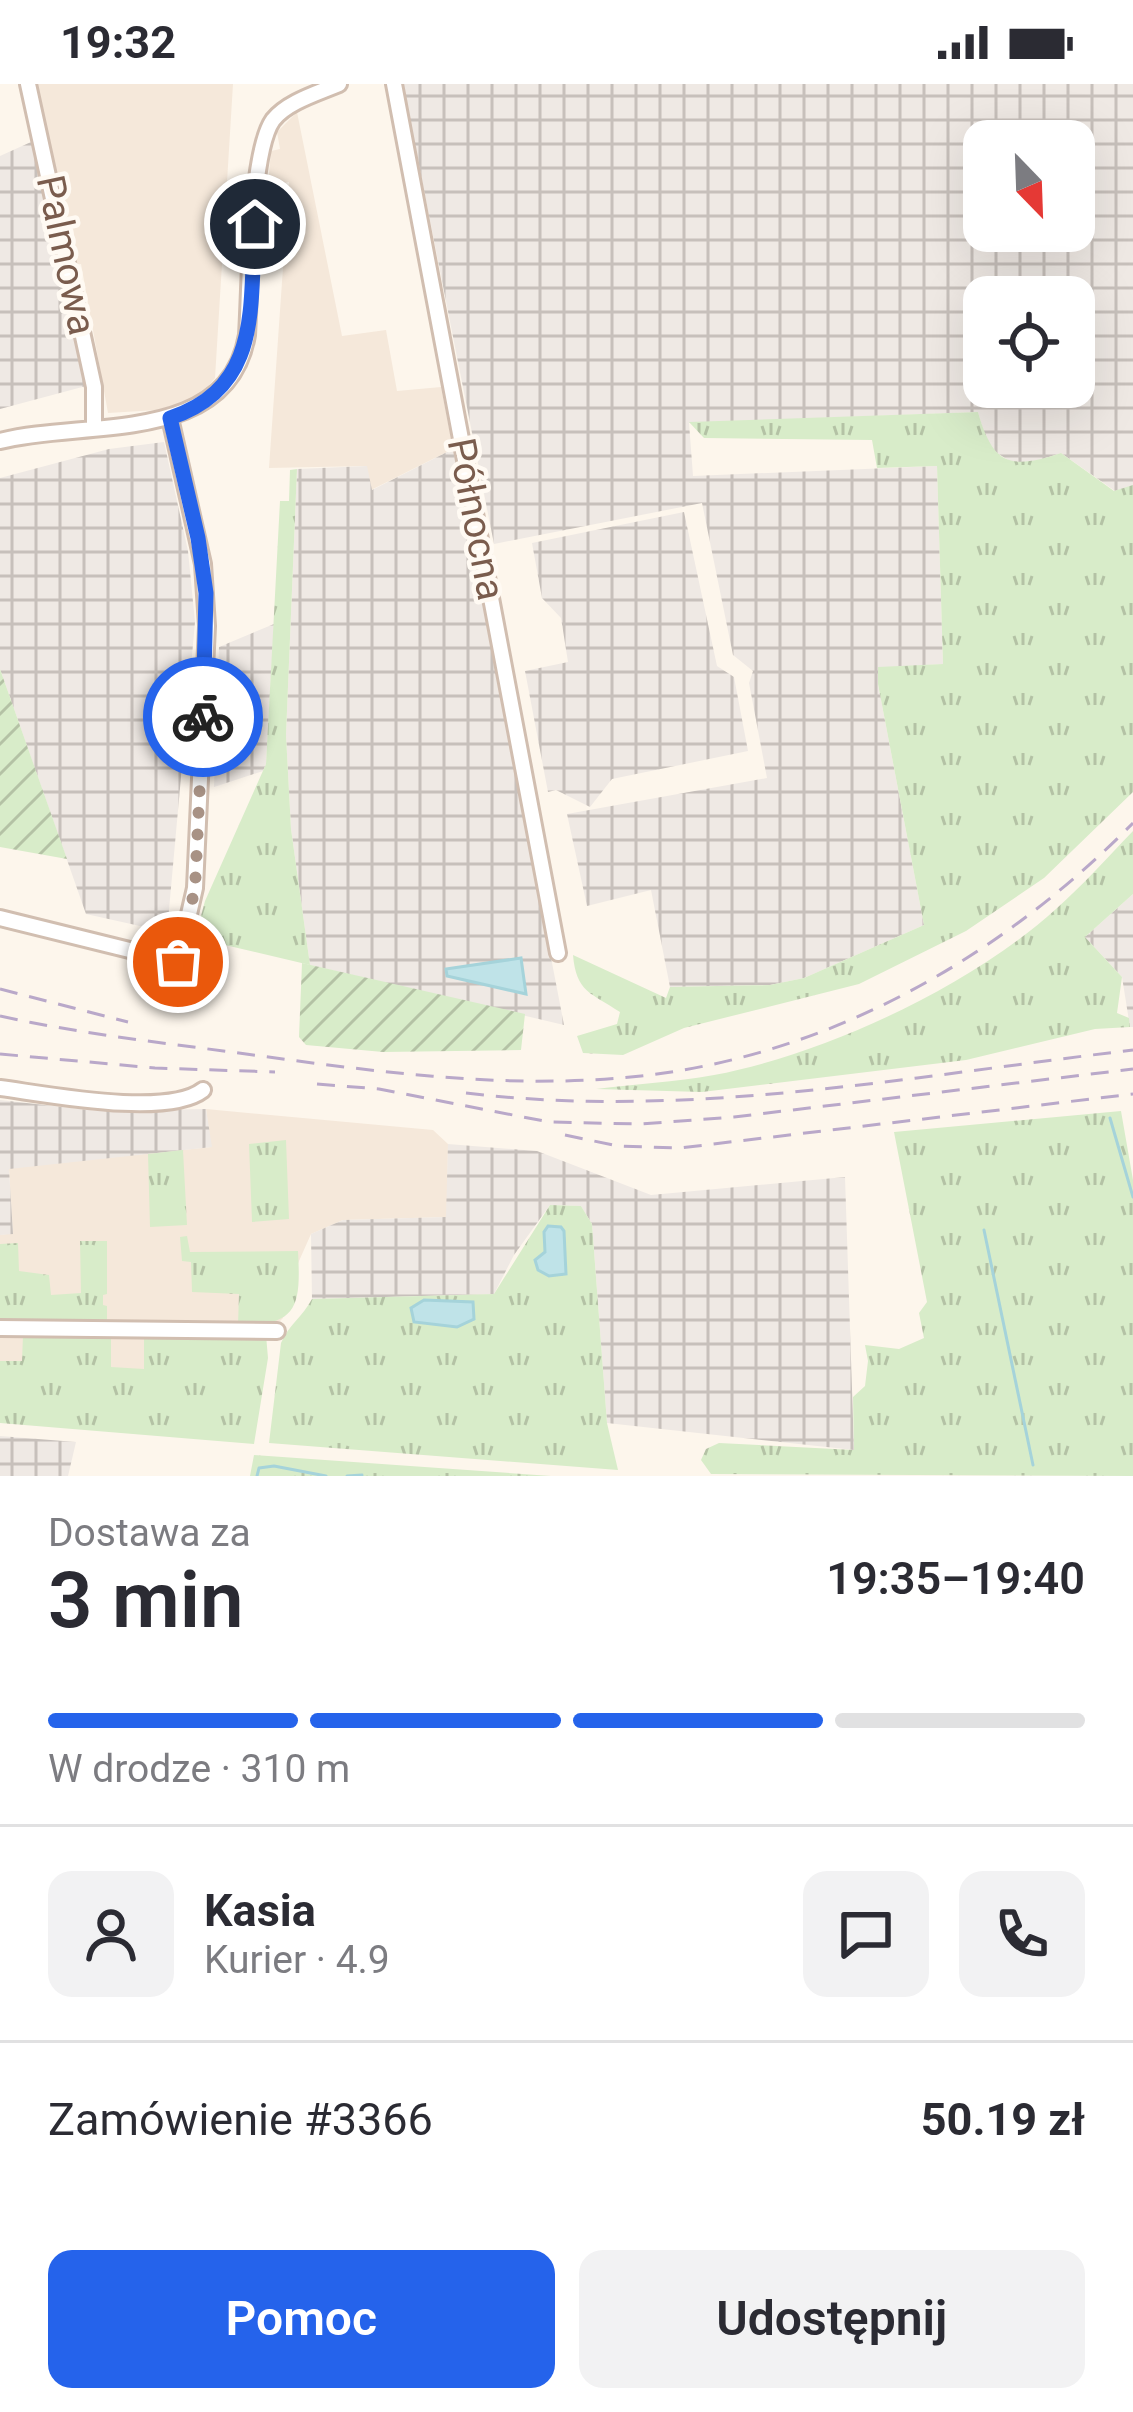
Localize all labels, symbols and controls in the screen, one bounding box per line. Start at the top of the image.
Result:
text: 19:32 [60,16,176,69]
north arrow [963,120,1095,252]
map controls [963,120,1095,408]
street label: Palmowa [27,171,105,339]
pin [204,173,306,275]
icon: home [222,191,288,257]
button: locate [963,276,1095,408]
street label: Północna [438,434,514,604]
courier [143,657,263,777]
icon: bike [170,684,236,750]
pin [127,911,229,1013]
icon: bag [145,929,211,995]
text: Dostawa za [48,1510,251,1556]
text: 19:35–19:40 [826,1552,1085,1605]
text: 3 min [48,1555,244,1646]
text: W drodze · 310 m [48,1746,350,1792]
button: person [48,1871,174,1997]
button: chat [803,1871,929,1997]
button: phone [959,1871,1085,1997]
text: Kasia [204,1884,316,1937]
text: Kurier · 4.9 [204,1937,390,1983]
text: Zamówienie #3366 [48,2093,433,2146]
text: 50.19 zł [921,2093,1085,2146]
button: Pomoc [48,2250,555,2388]
button: Udostępnij [579,2250,1085,2388]

